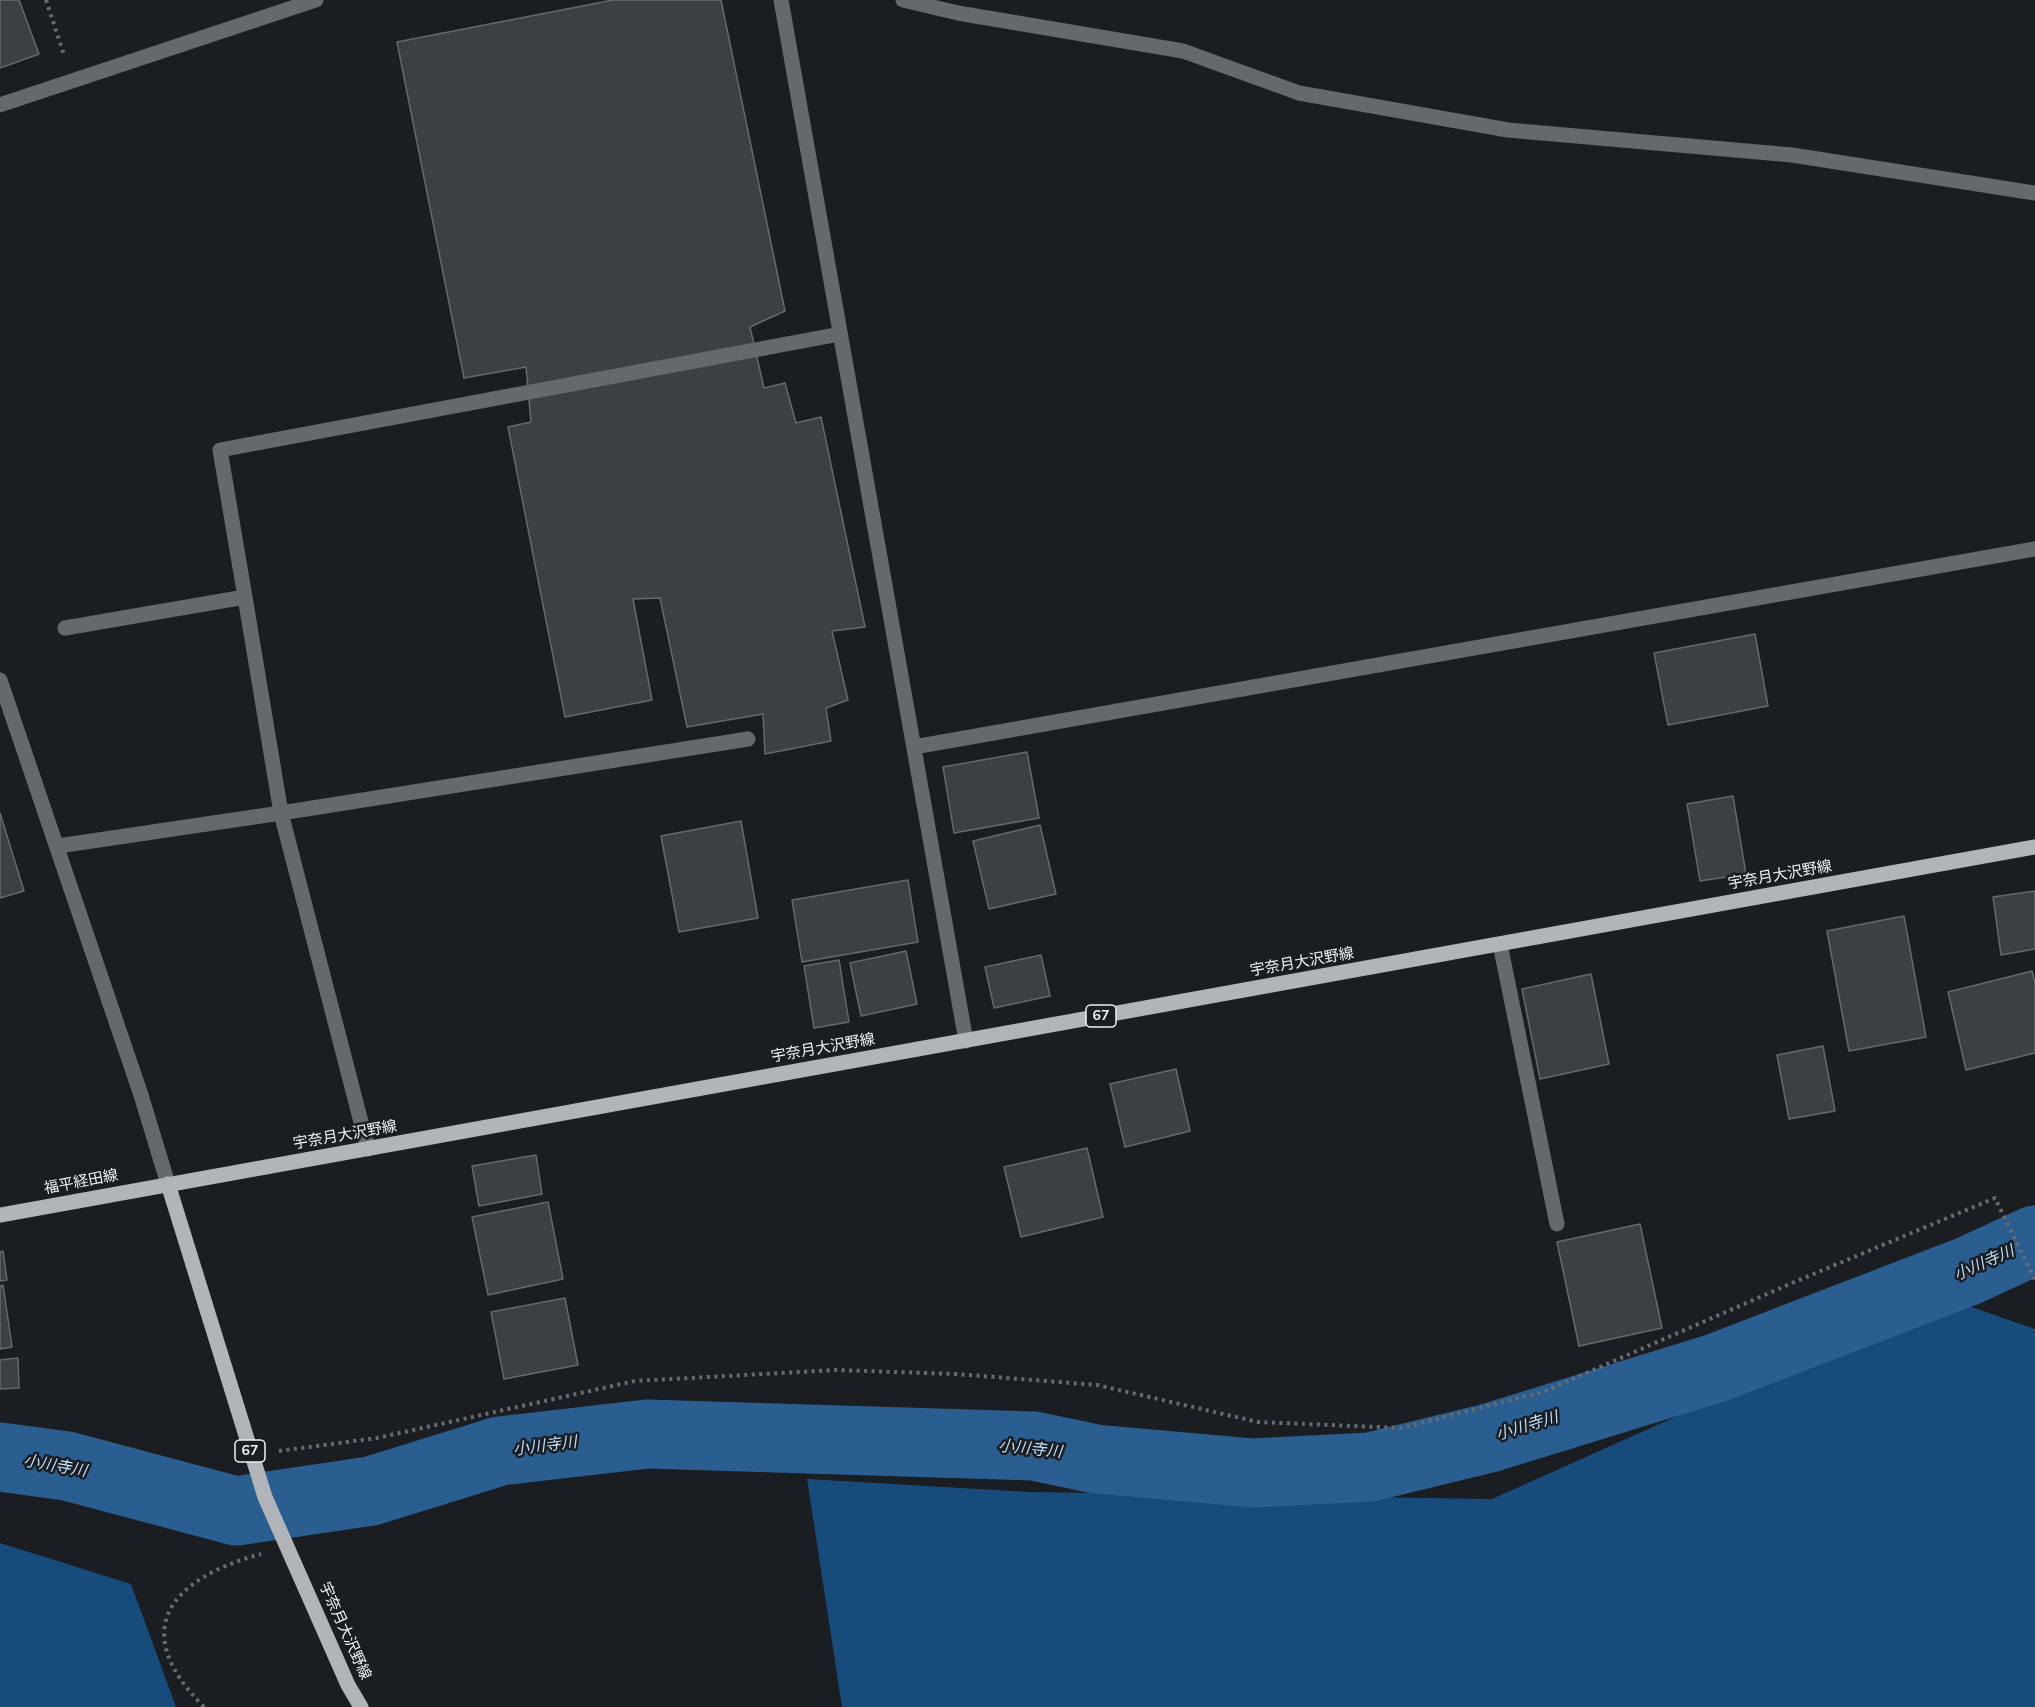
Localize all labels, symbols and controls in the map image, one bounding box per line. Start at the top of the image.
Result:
street label: 宇奈月大沢野線 [1727,857,1833,893]
street label: 宇奈月大沢野線 [1249,944,1355,980]
road number: 67 [1086,1005,1116,1027]
street label: 宇奈月大沢野線 [770,1030,876,1066]
street label: 宇奈月大沢野線 [292,1117,398,1153]
street label: 福平経田線 [42,1166,120,1198]
water label: 小川寺川 [1951,1241,2017,1285]
water label: 小川寺川 [1494,1407,1560,1445]
water label: 小川寺川 [512,1433,578,1459]
water label: 小川寺川 [997,1436,1063,1462]
road number: 67 [235,1440,265,1462]
water label: 小川寺川 [22,1451,88,1481]
street label: 宇奈月大沢野線 [315,1579,375,1683]

